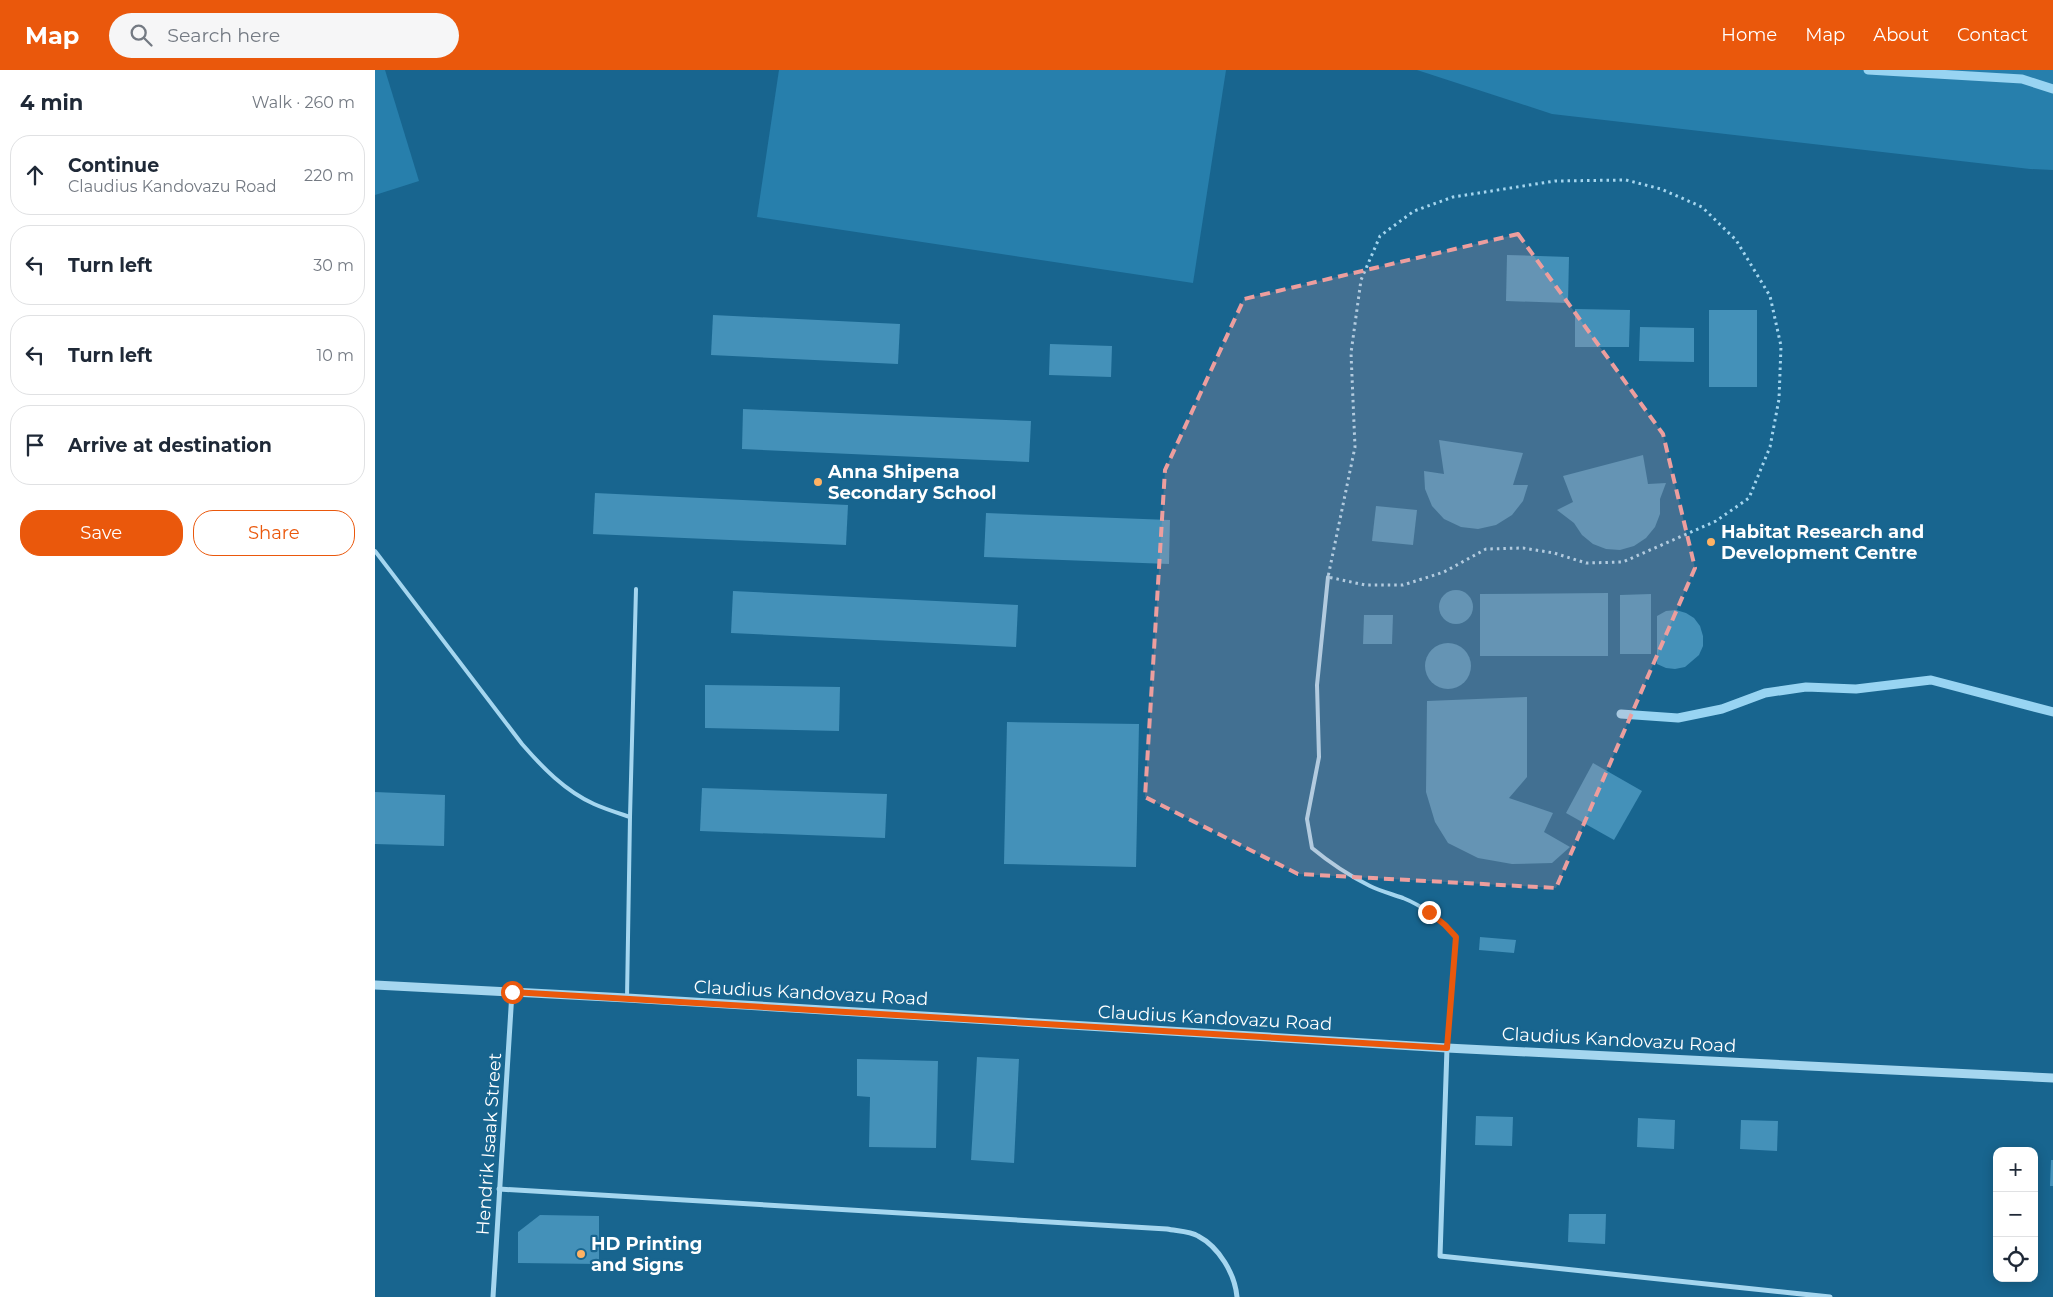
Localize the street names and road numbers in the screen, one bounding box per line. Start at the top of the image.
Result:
street label: Claudius Kandovazu Road [693,976,929,1010]
street label: Claudius Kandovazu Road [1097,1001,1333,1035]
street label: Claudius Kandovazu Road [1501,1023,1737,1057]
street label: Hendrik Isaak Street [472,1052,506,1236]

